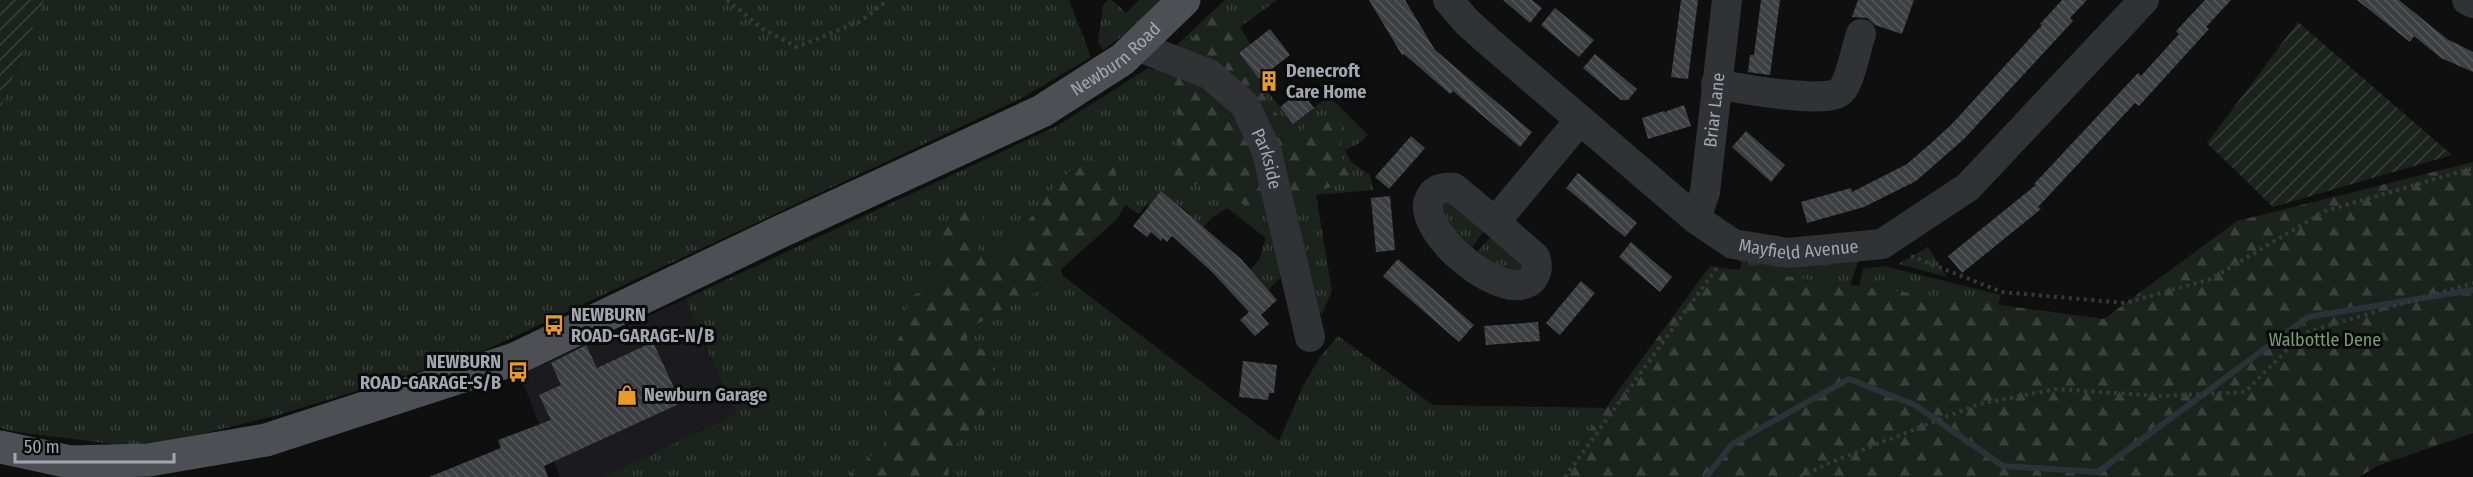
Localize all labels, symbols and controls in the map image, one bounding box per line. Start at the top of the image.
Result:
street label: Newburn Road [1067,18,1165,101]
place label: Denecroft Care Home [1286,60,1366,103]
building icon: Denecroft Care Home [1257,69,1281,93]
street label: Briar Lane [1699,71,1730,149]
street label: Parkside [1246,125,1286,191]
street label: Mayfield Avenue [1737,234,1860,264]
place label: NEWBURN ROAD-GARAGE-N/B [571,304,714,347]
bus stop icon: NEWBURN ROAD-GARAGE-N/B [542,313,566,337]
park label: Walbottle Dene [2269,329,2381,351]
place label: NEWBURN ROAD-GARAGE-S/B [360,351,501,394]
bus stop icon: NEWBURN ROAD-GARAGE-S/B [506,360,530,384]
shop icon: Newburn Garage [615,383,639,407]
place label: Newburn Garage [644,384,767,406]
scale bar [15,426,174,464]
text: 50 m [24,436,60,458]

